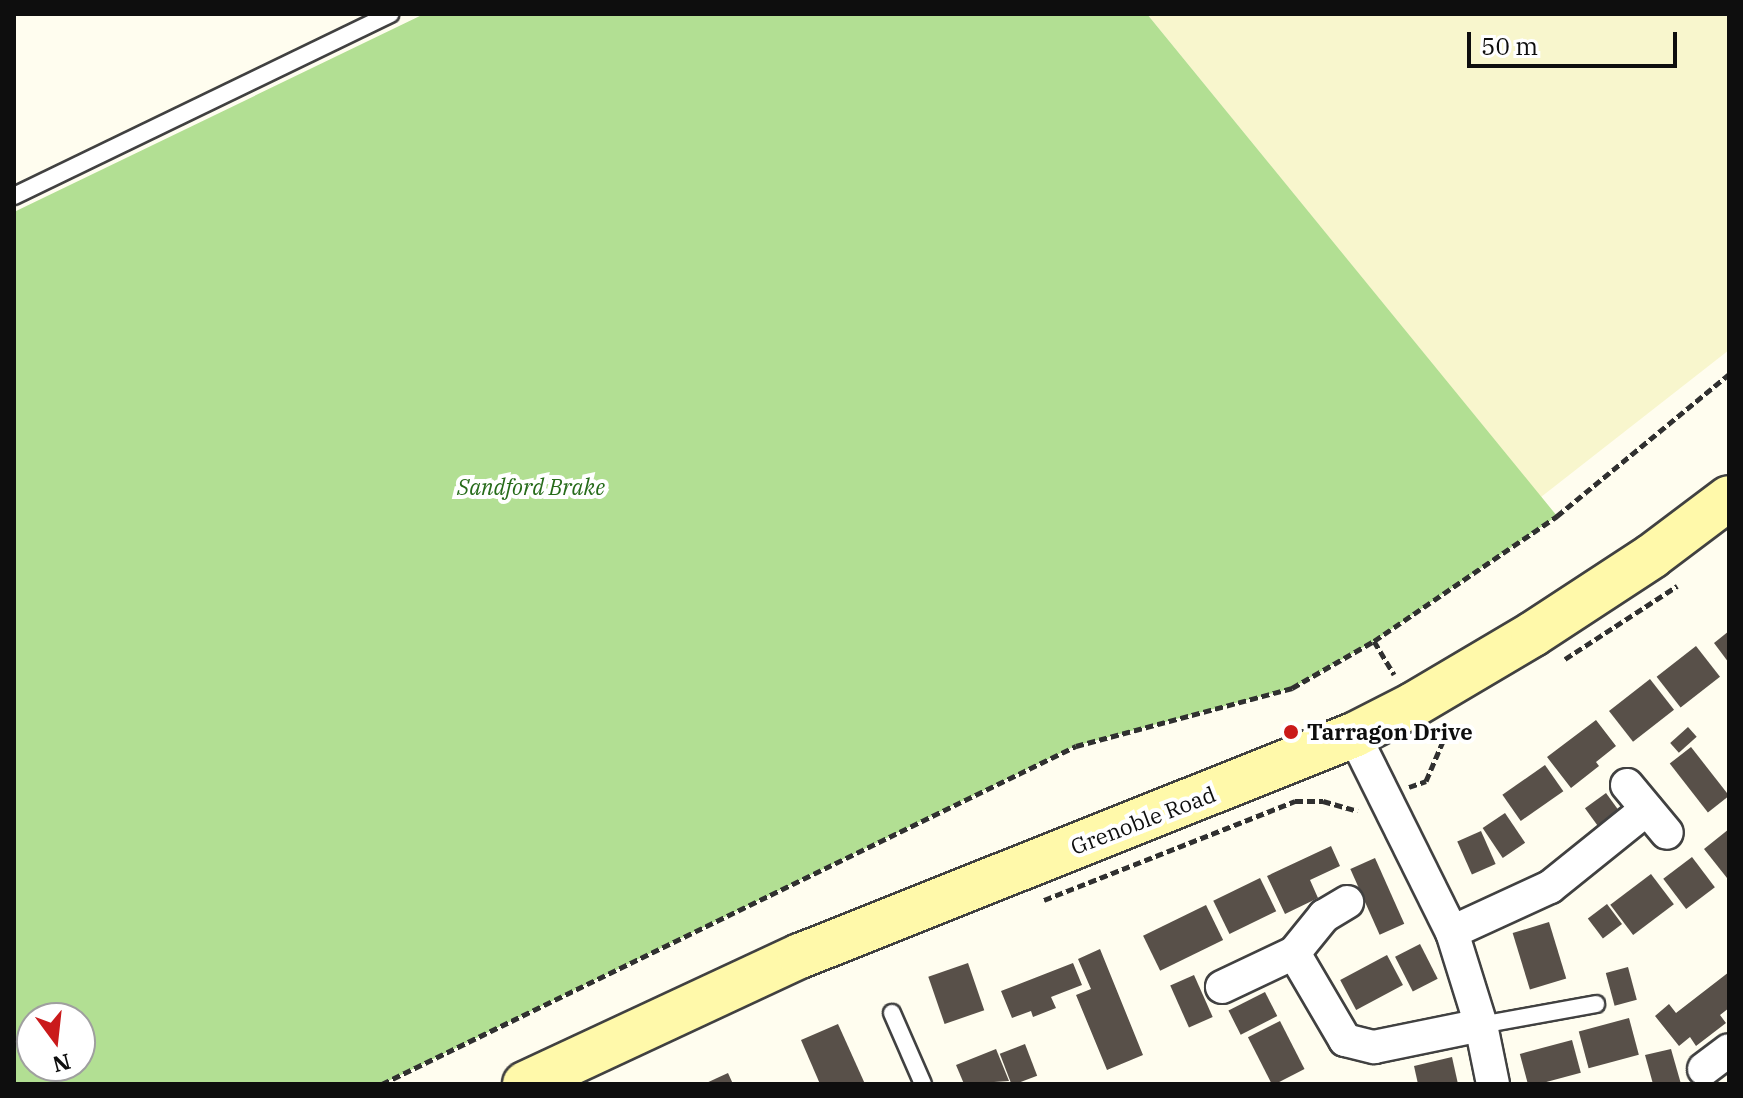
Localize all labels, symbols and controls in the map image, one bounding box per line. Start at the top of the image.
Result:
scale bar [1471,16,1681,66]
text: 50 m [1481,30,1538,62]
park label: Sandford Brake [457,474,605,500]
place label: Tarragon Drive [1307,719,1473,745]
marker: Tarragon Drive [1282,723,1300,741]
street label: Grenoble Road [1067,780,1219,860]
north arrow [16,1002,96,1082]
text: N [50,1047,74,1080]

